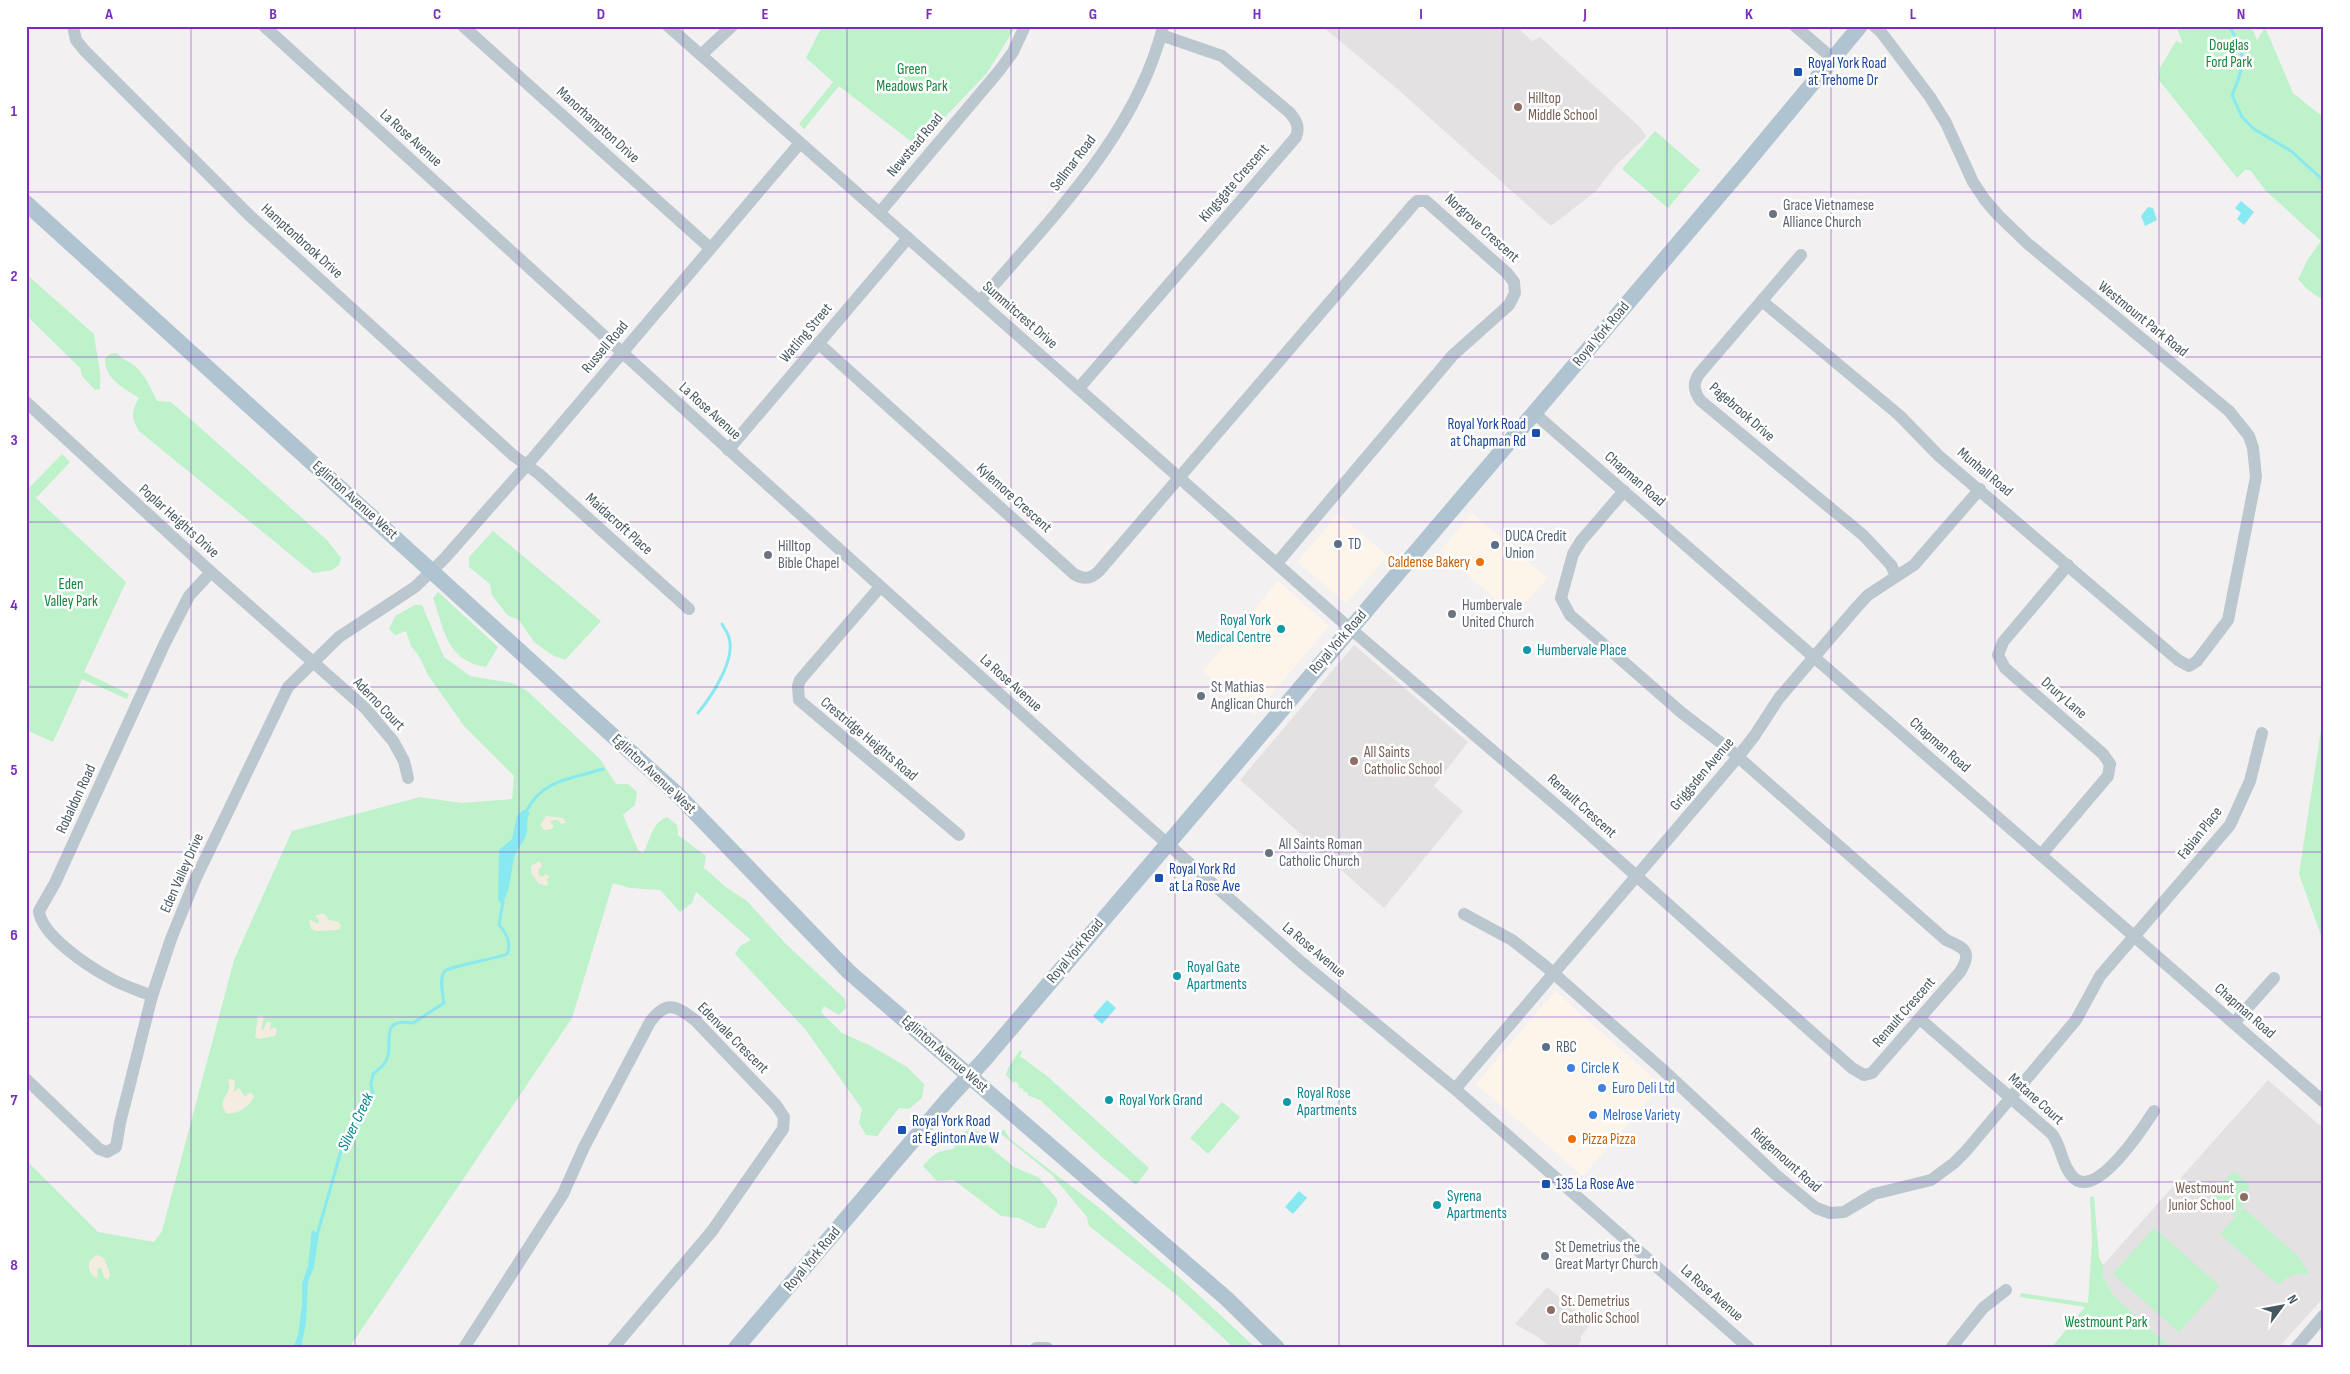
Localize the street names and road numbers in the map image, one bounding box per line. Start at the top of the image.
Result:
street label: Manorhampton Drive [552,83,644,167]
street label: La Rose Avenue [376,105,446,171]
street label: Newstead Road [883,109,947,181]
street label: Sellmar Road [1046,131,1100,195]
street label: Kingsgate Crescent [1195,140,1273,226]
street label: Norgrove Crescent [1441,190,1524,267]
street label: Hamptonbrook Drive [257,199,347,283]
street label: Summitcrest Drive [978,277,1062,353]
street label: Westmount Park Road [2094,277,2192,361]
street label: Royal York Road [1568,298,1634,370]
street label: Watling Street [776,299,837,367]
street label: Russell Road [578,317,632,377]
street label: La Rose Avenue [675,378,745,444]
street label: Pagebrook Drive [1705,378,1779,446]
street label: Munhall Road [1953,443,2017,501]
street label: Chapman Road [1601,447,1669,511]
street label: Eglinton Avenue West [308,457,402,544]
street label: Kylemore Crescent [972,459,1056,537]
street label: Poplar Heights Drive [135,480,223,562]
street label: Maidacroft Place [582,489,656,559]
street label: Royal York Road [1305,606,1371,678]
street label: La Rose Avenue [976,650,1046,716]
street label: Aderno Court [348,673,409,735]
street label: Drury Lane [2037,673,2091,723]
street label: Crestridge Heights Road [816,693,922,785]
street label: Chapman Road [1906,713,1974,777]
street label: Eglinton Avenue West [608,730,701,818]
street label: Griggsden Avenue [1666,734,1738,814]
street label: Robaldon Road [52,761,100,837]
street label: Renault Crescent [1543,770,1621,842]
street label: Fabian Place [2174,803,2226,863]
street label: Eden Valley Drive [156,830,208,916]
street label: Royal York Road [1042,915,1108,987]
street label: La Rose Avenue [1278,918,1350,982]
street label: Renault Crescent [1868,973,1940,1051]
street label: Chapman Road [2211,979,2279,1043]
street label: Edenvale Crescent [693,998,773,1078]
street label: Eglinton Avenue West [898,1011,993,1097]
street label: Matane Court [2004,1069,2068,1129]
street label: Ridgemount Road [1747,1123,1825,1197]
street label: Royal York Road [779,1223,845,1295]
street label: La Rose Avenue [1677,1261,1747,1325]

